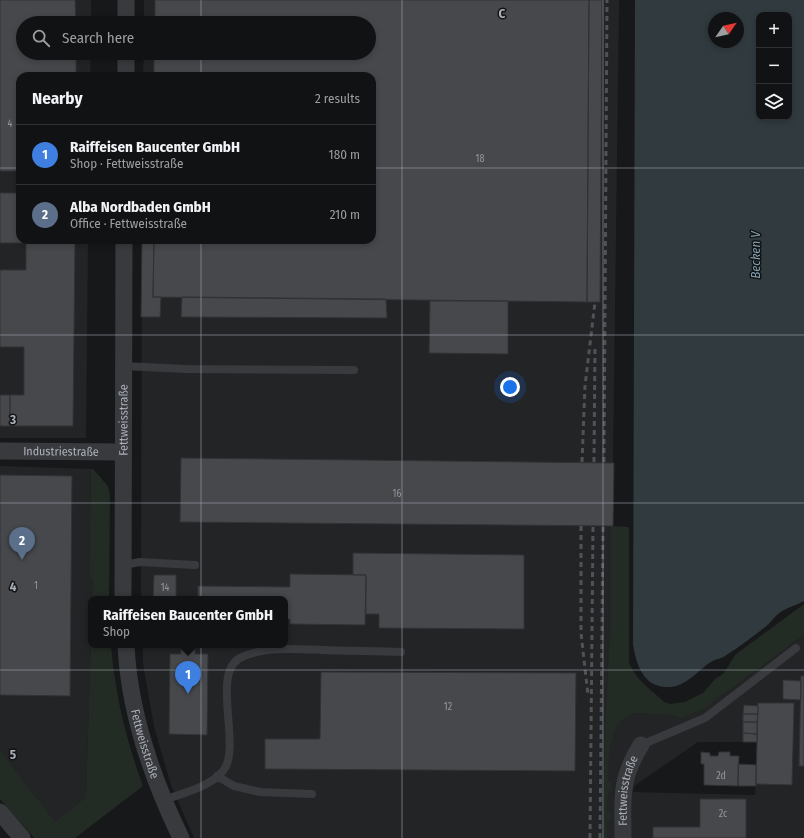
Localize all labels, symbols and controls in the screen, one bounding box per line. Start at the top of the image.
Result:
text: C [499,6,506,21]
north arrow [708,12,744,48]
map controls [756,12,792,120]
button: + [756,12,792,48]
search box [16,16,376,60]
icon: search [30,27,52,49]
text: Search here [62,29,134,47]
button: − [756,48,792,84]
button: layers [756,84,792,120]
text: Nearby [32,88,83,109]
text: 2 results [315,91,360,106]
house number: 4 [8,118,13,130]
text: Raiffeisen Baucenter GmbH [70,138,240,156]
text: 1 [42,147,48,162]
text: 180 m [329,147,360,162]
house number: 18 [476,153,484,165]
text: Shop · Fettweisstraße [70,156,183,171]
text: Alba Nordbaden GmbH [70,198,211,216]
text: 2 [42,207,48,222]
text: 210 m [330,207,360,222]
text: Office · Fettweisstraße [70,216,187,231]
water label: Becken V [748,230,763,279]
your location [500,377,520,397]
street label: Fettweisstraße [116,384,131,456]
text: 3 [9,412,16,427]
street label: Industriestraße [23,444,99,459]
house number: 16 [393,488,401,500]
pin: 2 [9,527,35,560]
text: 4 [10,579,17,594]
house number: 1 [34,580,38,592]
house number: 14 [161,582,170,594]
popup [88,596,288,648]
text: Raiffeisen Baucenter GmbH [103,606,273,624]
text: Shop [103,624,130,639]
pin: 1 [175,661,201,694]
house number: 12 [444,701,453,713]
street label: Fettweisstraße [128,708,162,781]
text: 5 [10,747,16,762]
street label: Fettweisstraße [616,753,641,826]
house number: 2d [716,770,726,782]
house number: 2c [719,808,728,820]

